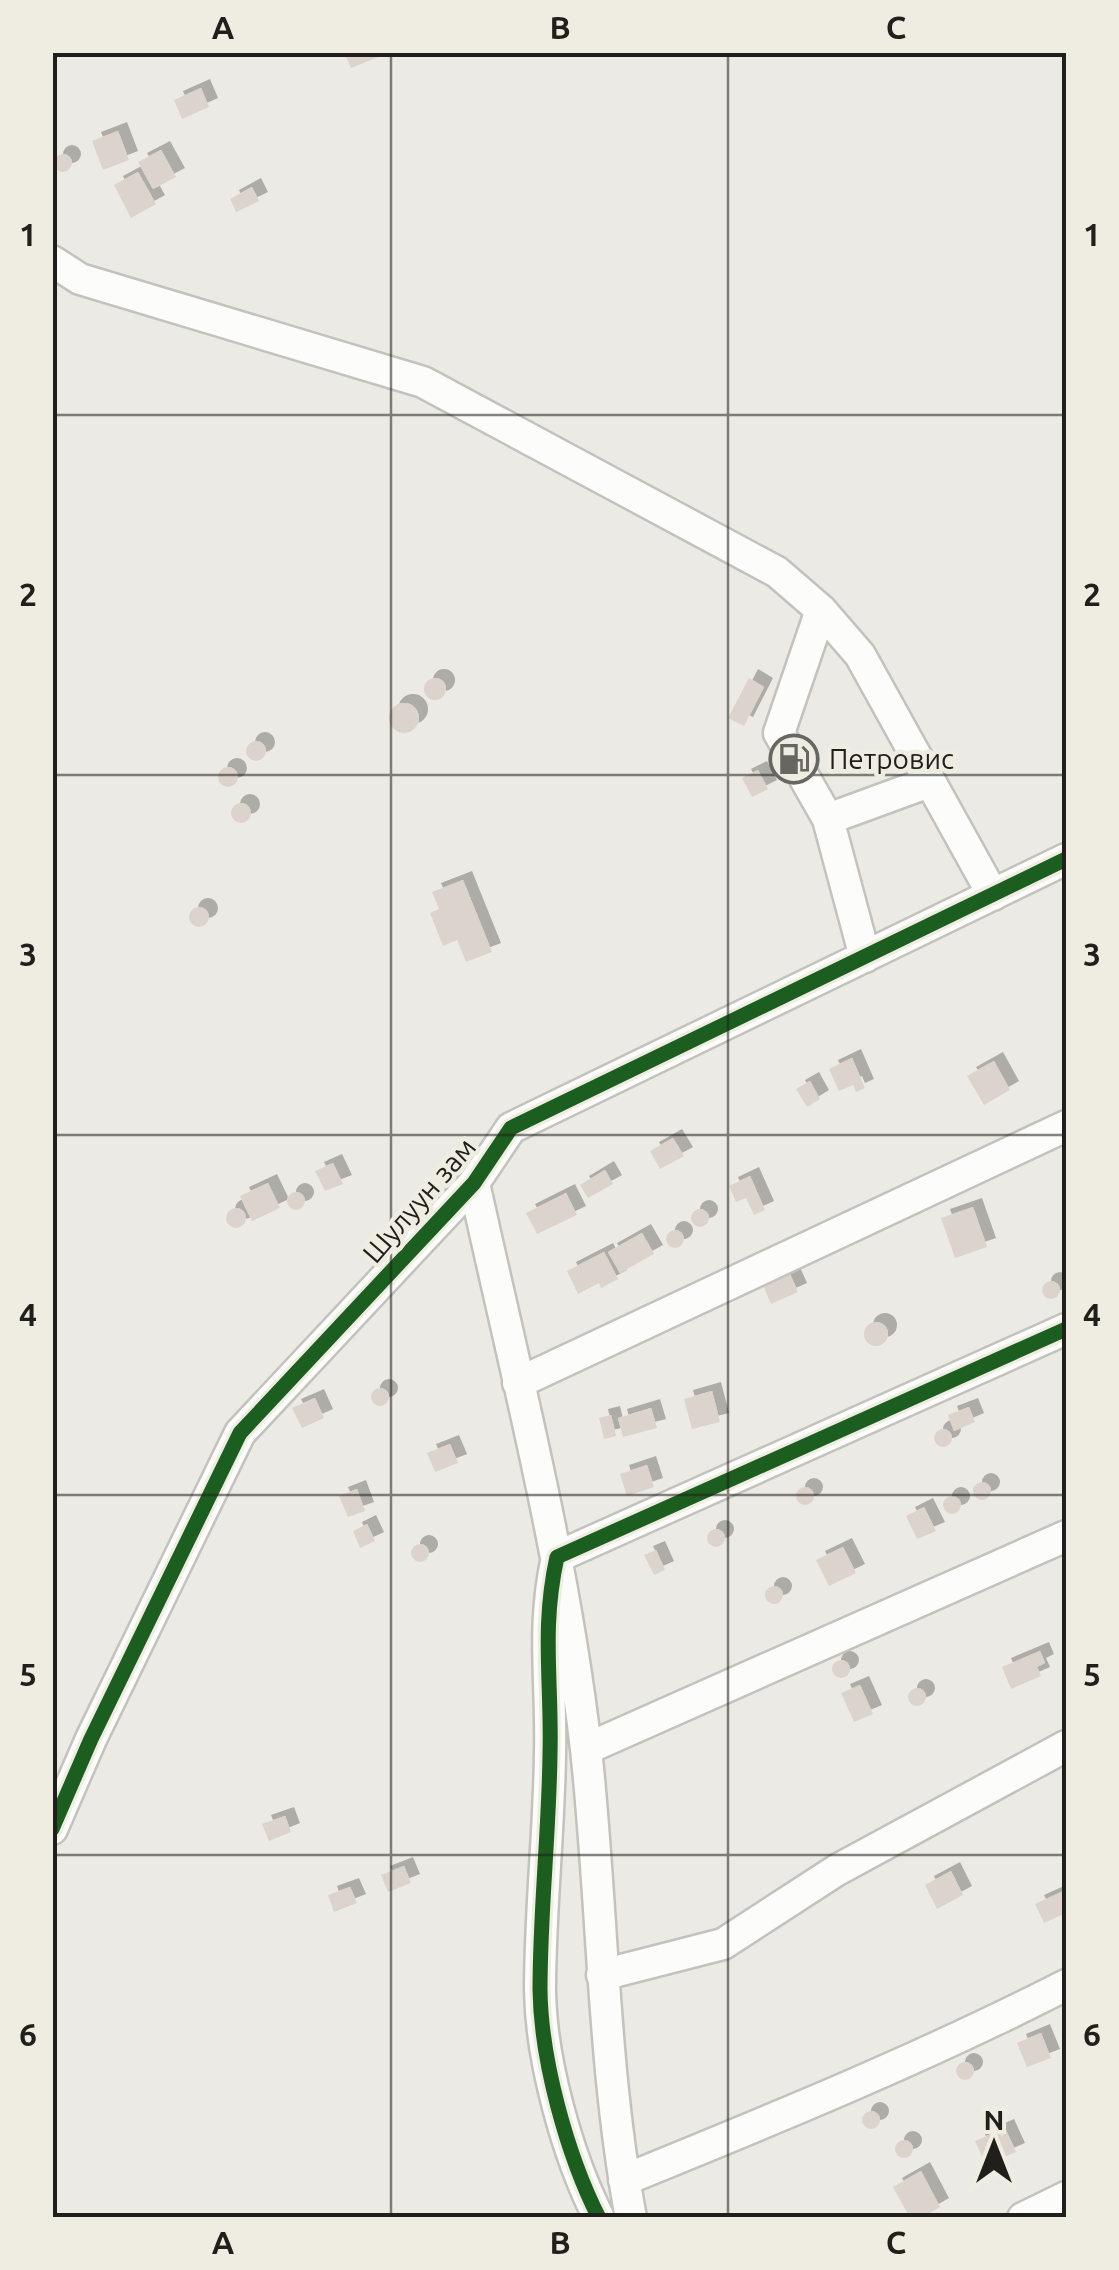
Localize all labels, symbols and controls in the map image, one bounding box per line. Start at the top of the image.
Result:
text: A [212,9,235,45]
text: B [549,9,571,45]
text: C [886,9,906,45]
text: 1 [19,216,37,252]
text: 1 [1083,216,1101,252]
text: 2 [19,576,37,612]
text: 2 [1083,576,1101,612]
fuel station icon: Петровис [768,733,820,785]
place label: Петровис [829,743,954,774]
text: 3 [19,936,37,972]
text: 3 [1083,936,1101,972]
street label: Шулуун зам [356,1131,481,1268]
text: 4 [19,1296,37,1332]
text: 4 [1083,1296,1101,1332]
text: 5 [19,1656,37,1692]
text: 5 [1083,1656,1101,1692]
text: 6 [19,2016,37,2052]
text: 6 [1083,2016,1101,2052]
north arrow [944,2095,1044,2195]
text: N [984,2104,1004,2135]
text: A [212,2224,235,2260]
text: B [549,2224,571,2260]
text: C [886,2224,906,2260]

